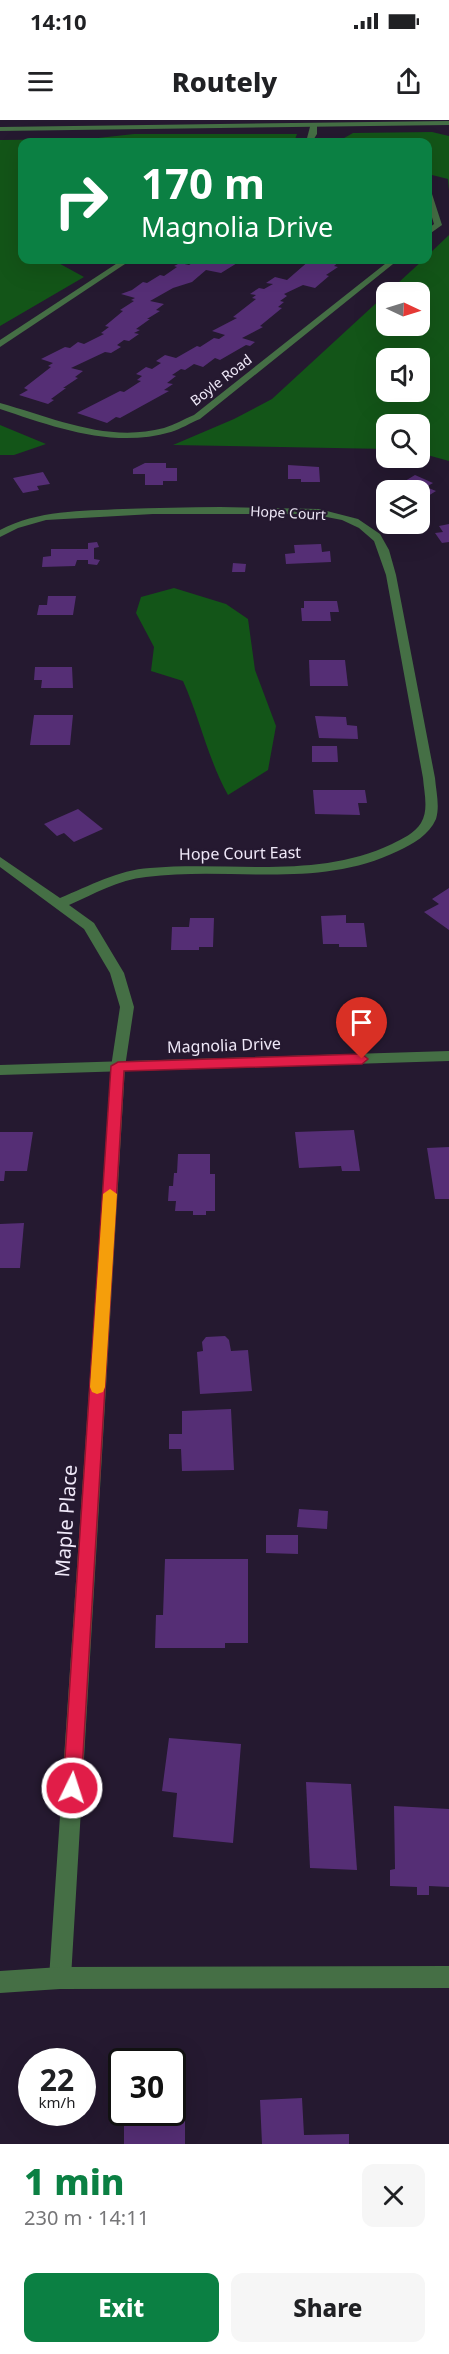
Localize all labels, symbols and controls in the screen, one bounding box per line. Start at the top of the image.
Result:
text: 14:10 [30,6,87,36]
text: Routely [172,63,277,100]
icon: menu [24,65,57,98]
icon: share [392,65,425,98]
text: 170 m [141,154,265,211]
icon: right [42,162,120,240]
text: Magnolia Drive [141,208,333,245]
north arrow [376,282,430,336]
map controls [376,282,430,534]
button: sound [376,348,430,402]
street label: Boyle Road [186,350,255,410]
button: search [376,414,430,468]
button: layers [376,480,430,534]
street label: Hope Court [250,501,326,524]
street label: Hope Court East [179,841,301,865]
pin [336,997,387,1059]
icon: arrive [345,1006,378,1039]
street label: Magnolia Drive [167,1032,281,1058]
street label: Maple Place [48,1464,83,1578]
position arrow [40,1756,104,1820]
speed limit sign: 30 [108,2048,186,2126]
text: 22 [40,2059,74,2100]
text: km/h [39,2092,75,2112]
text: 1 min [24,2157,125,2206]
button: close [362,2164,425,2227]
text: 230 m · 14:11 [24,2204,149,2231]
button: Exit [24,2273,219,2342]
button: Share [231,2273,425,2342]

